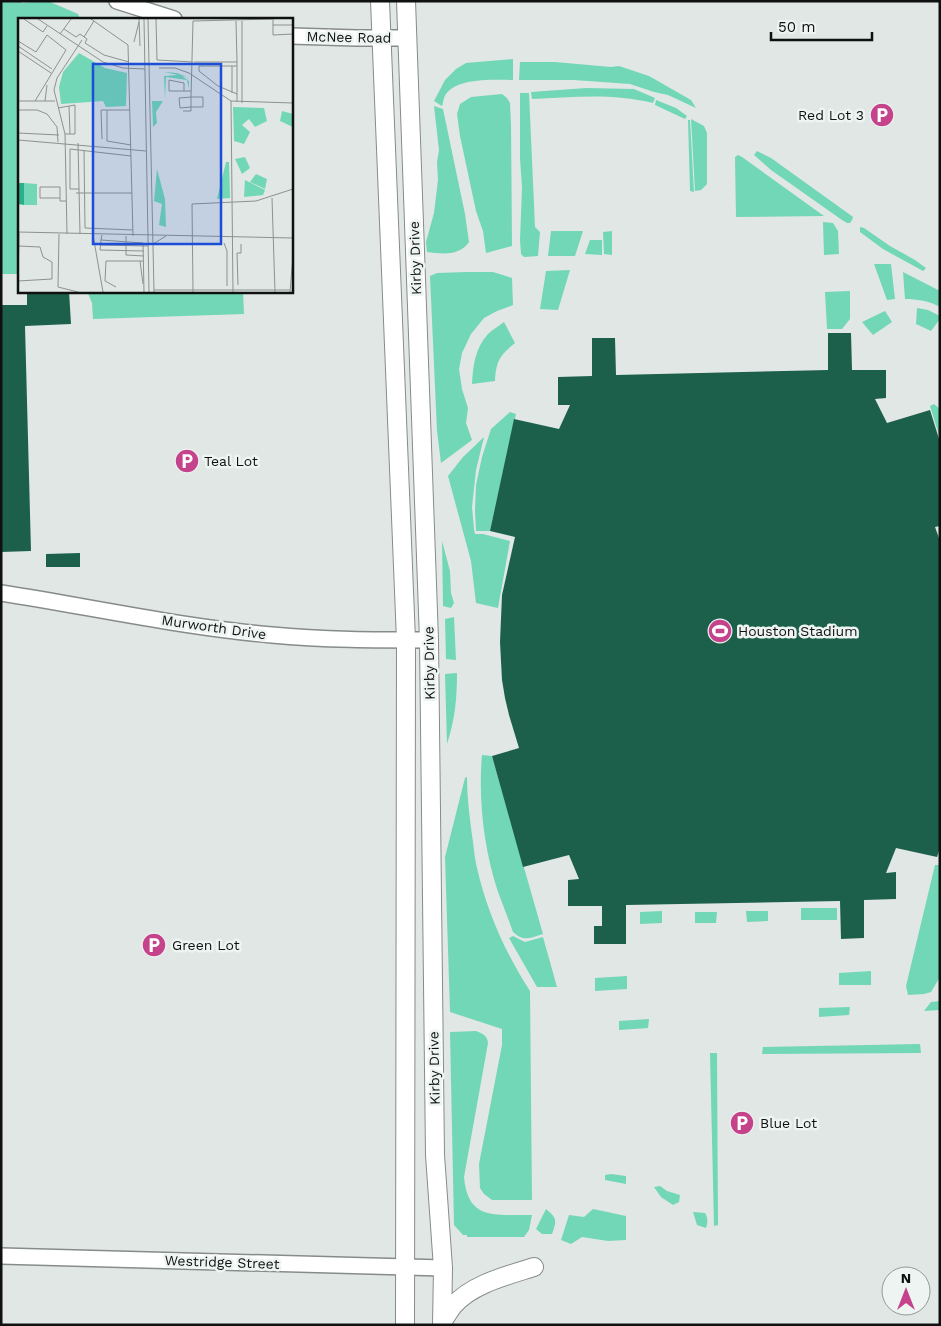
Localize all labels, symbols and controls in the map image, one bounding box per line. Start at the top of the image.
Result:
scale bar [771,10,872,42]
inset map [18,18,292,292]
text: 50 m [778,18,815,36]
street label: McNee Road [306,28,392,46]
parking icon: Red Lot 3 [869,102,895,128]
place label: Red Lot 3 [798,107,864,123]
street label: Kirby Drive [406,221,424,295]
parking icon: Teal Lot [174,448,200,474]
place label: Teal Lot [204,453,258,469]
street label: Murworth Drive [161,612,267,642]
sports icon: Houston Stadium [707,618,733,644]
place label: Houston Stadium [738,623,858,639]
street label: Kirby Drive [420,626,438,700]
parking icon: Green Lot [141,932,167,958]
place label: Green Lot [172,937,240,953]
street label: Kirby Drive [425,1031,443,1105]
parking icon: Blue Lot [729,1110,755,1136]
place label: Blue Lot [760,1115,817,1131]
street label: Westridge Street [164,1252,280,1272]
north arrow [881,1266,931,1316]
text: N [901,1270,911,1286]

